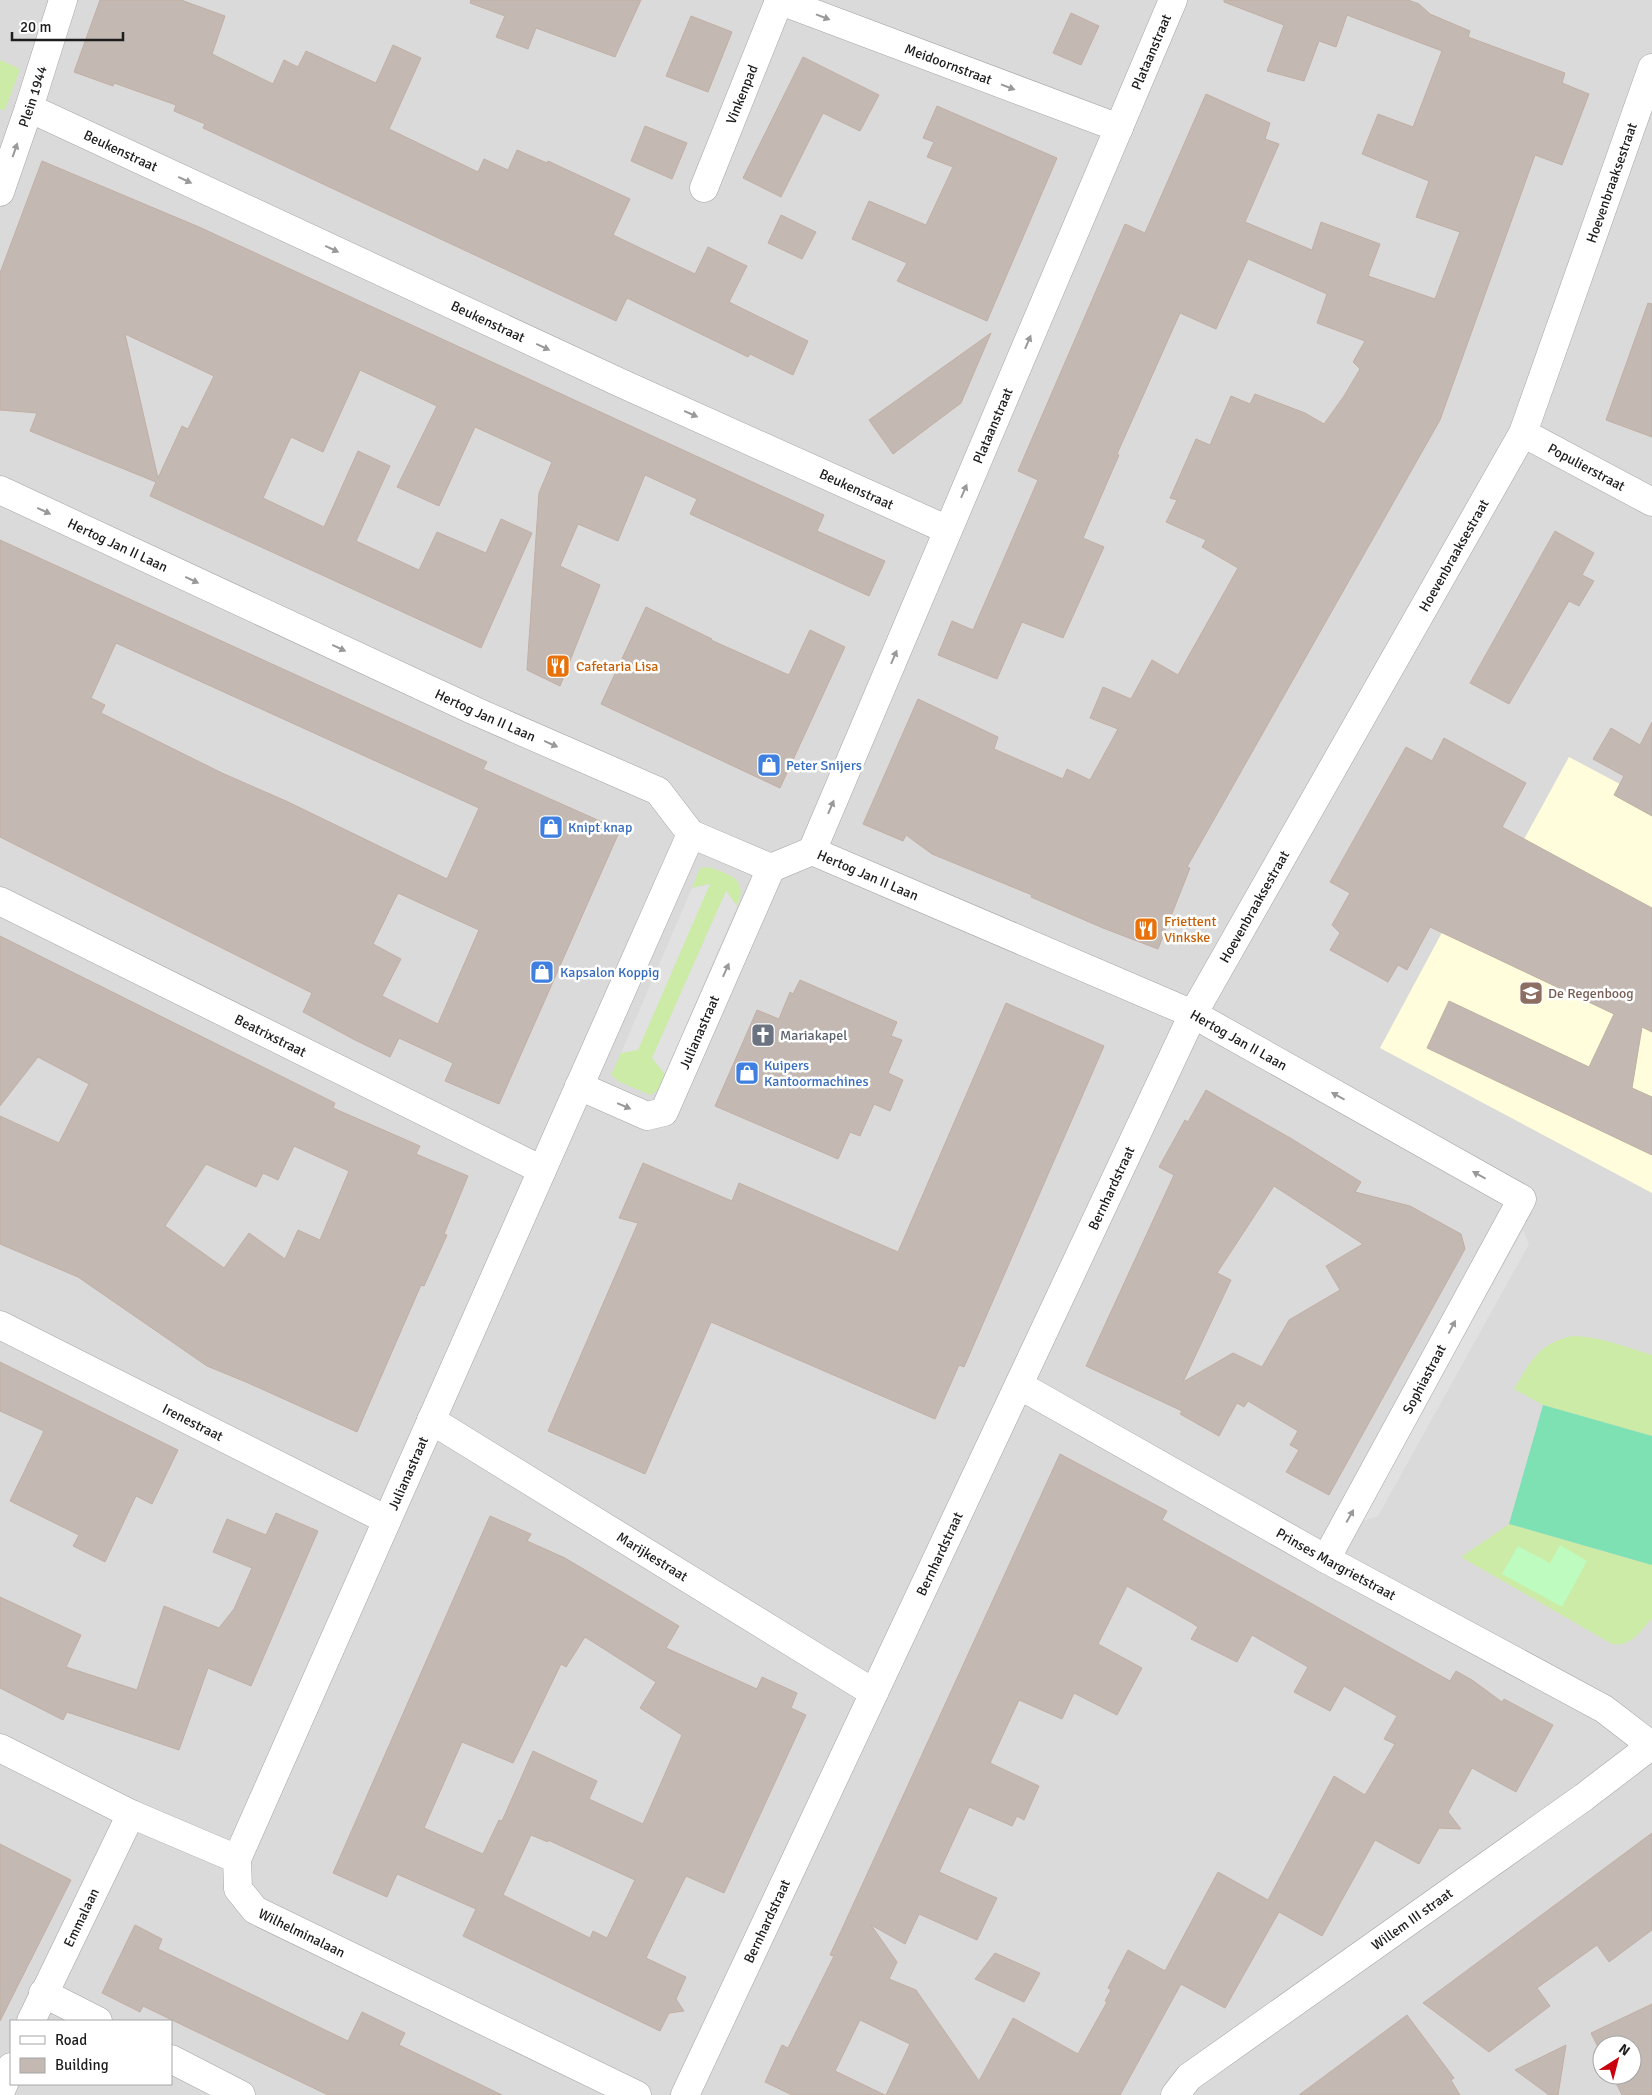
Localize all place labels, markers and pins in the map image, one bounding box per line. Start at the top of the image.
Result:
restaurant icon: Cafetaria Lisa [545,653,571,679]
place label: Cafetaria Lisa [576,658,658,675]
shop icon: Peter Snijers [756,752,782,778]
place label: Peter Snijers [786,757,862,774]
shop icon: Knipt knap [538,814,564,840]
place label: Knipt knap [568,819,632,836]
place label: Friettent Vinkske [1164,913,1216,946]
restaurant icon: Friettent Vinkske [1133,916,1159,942]
shop icon: Kapsalon Koppig [529,959,555,985]
place label: Kapsalon Koppig [560,964,659,981]
school or university icon: De Regenboog [1518,980,1544,1006]
place label: De Regenboog [1548,985,1634,1002]
church icon: Mariakapel [750,1022,776,1048]
place label: Mariakapel [780,1027,847,1044]
place label: Kuipers Kantoormachines [764,1057,869,1090]
shop icon: Kuipers Kantoormachines [734,1060,760,1086]

